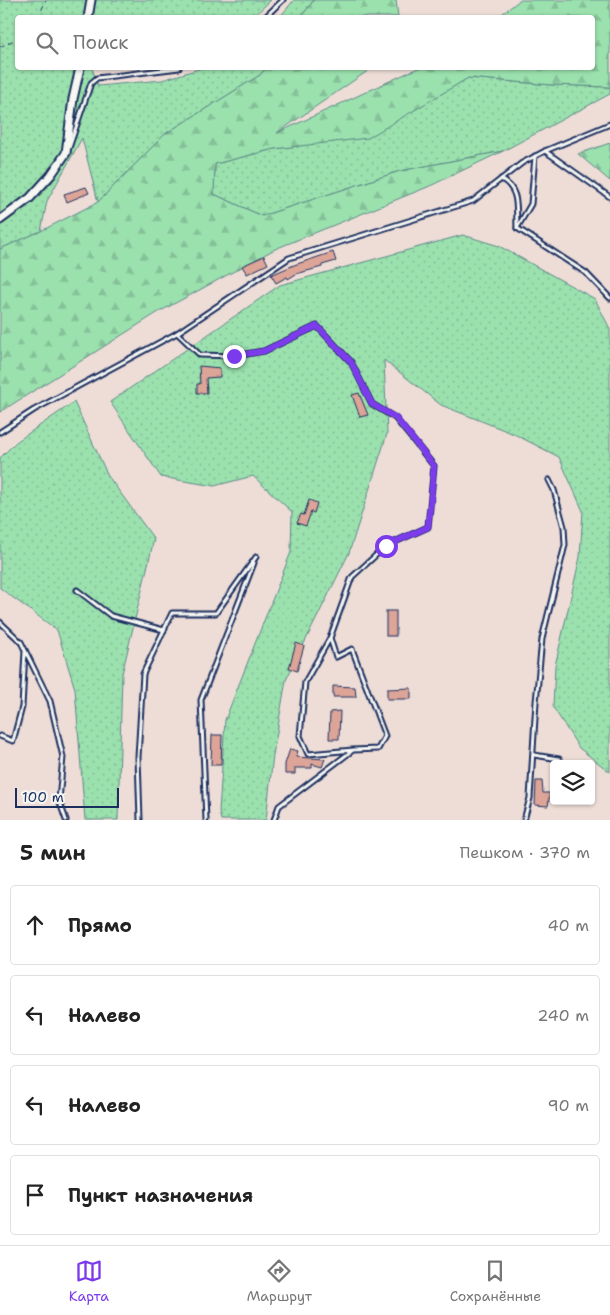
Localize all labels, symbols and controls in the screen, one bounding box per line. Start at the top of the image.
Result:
search box [15,15,595,70]
icon: search [33,29,61,57]
text: Поиск [73,30,128,55]
route end [223,345,246,368]
route start [375,535,398,558]
map controls [550,760,595,805]
button: layers [550,760,595,805]
scale bar [15,785,119,808]
text: 100 m [22,788,64,806]
text: 5 мин [20,839,86,867]
text: Пешком · 370 m [460,842,590,863]
icon: ahead [21,911,49,939]
text: Прямо [68,913,132,938]
text: 40 m [547,915,589,936]
icon: left [21,1001,49,1029]
text: Налево [68,1003,141,1028]
text: 240 m [537,1005,589,1026]
icon: left [21,1091,49,1119]
text: Налево [68,1093,141,1118]
text: 90 m [548,1095,589,1116]
icon: arrive [21,1181,49,1209]
text: Пункт назначения [68,1183,253,1208]
tab: Карта [69,1257,109,1305]
tab: Маршрут [247,1257,312,1305]
tab: Сохранённые [450,1257,541,1305]

